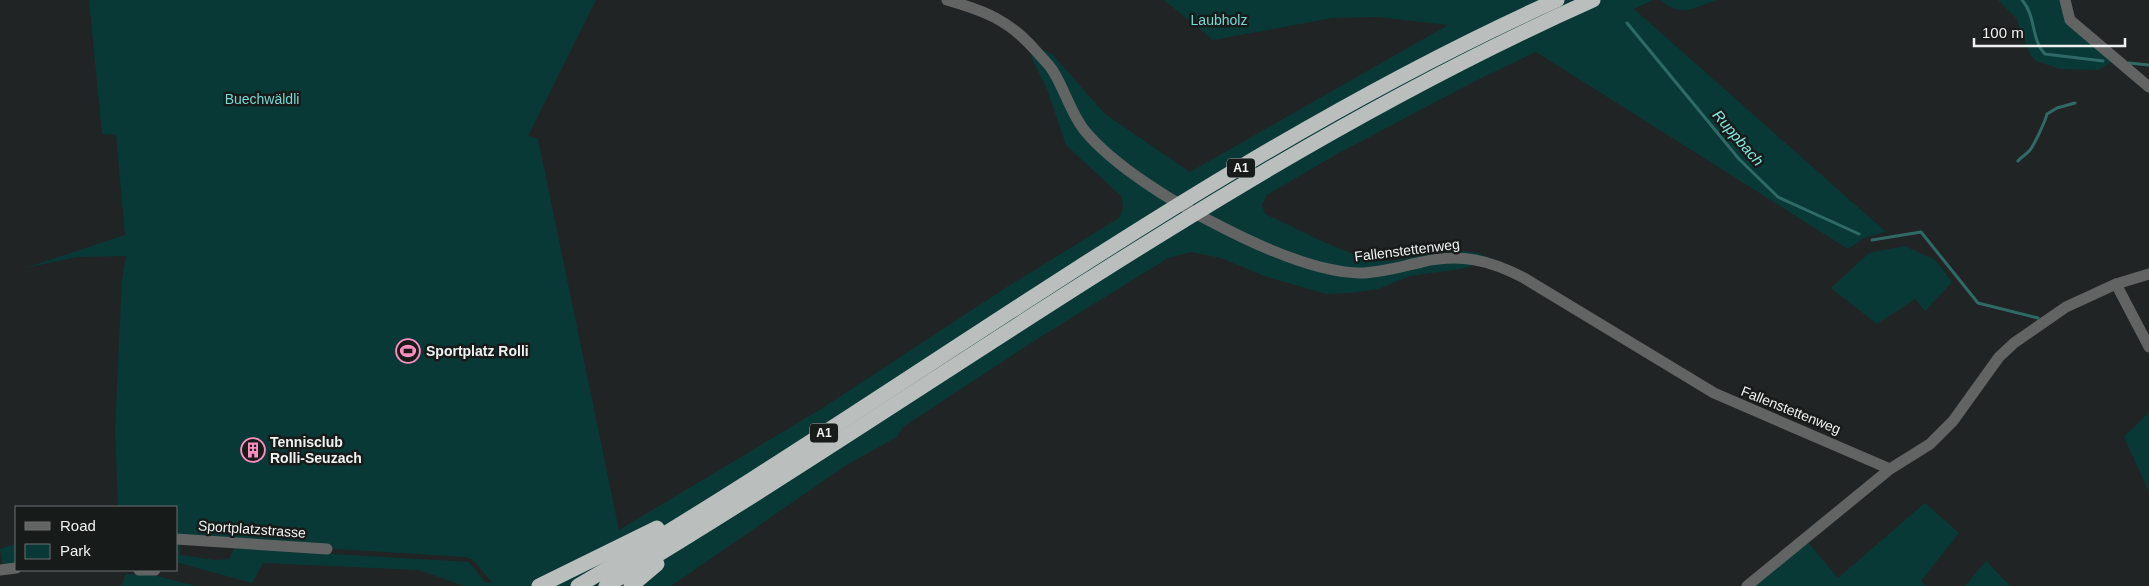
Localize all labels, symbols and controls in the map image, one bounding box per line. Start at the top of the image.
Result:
park label: Laubholz [1191,12,1247,28]
scale bar [1974,15,2125,47]
text: 100 m [1982,24,2024,41]
park label: Buechwäldli [225,91,299,107]
water label: Ruppbach [1710,106,1767,169]
road number: A1 [1227,158,1255,178]
street label: Fallenstettenweg [1353,236,1461,264]
sports icon: Sportplatz Rolli [395,338,421,364]
place label: Sportplatz Rolli [426,343,529,359]
street label: Fallenstettenweg [1739,383,1843,437]
road number: A1 [810,423,838,442]
place label: Tennisclub Rolli-Seuzach [270,434,362,466]
building icon: Tennisclub Rolli-Seuzach [240,437,266,463]
legend [15,506,178,571]
text: Road [60,517,96,534]
street label: Sportplatzstrasse [197,517,307,541]
text: Park [60,542,91,559]

